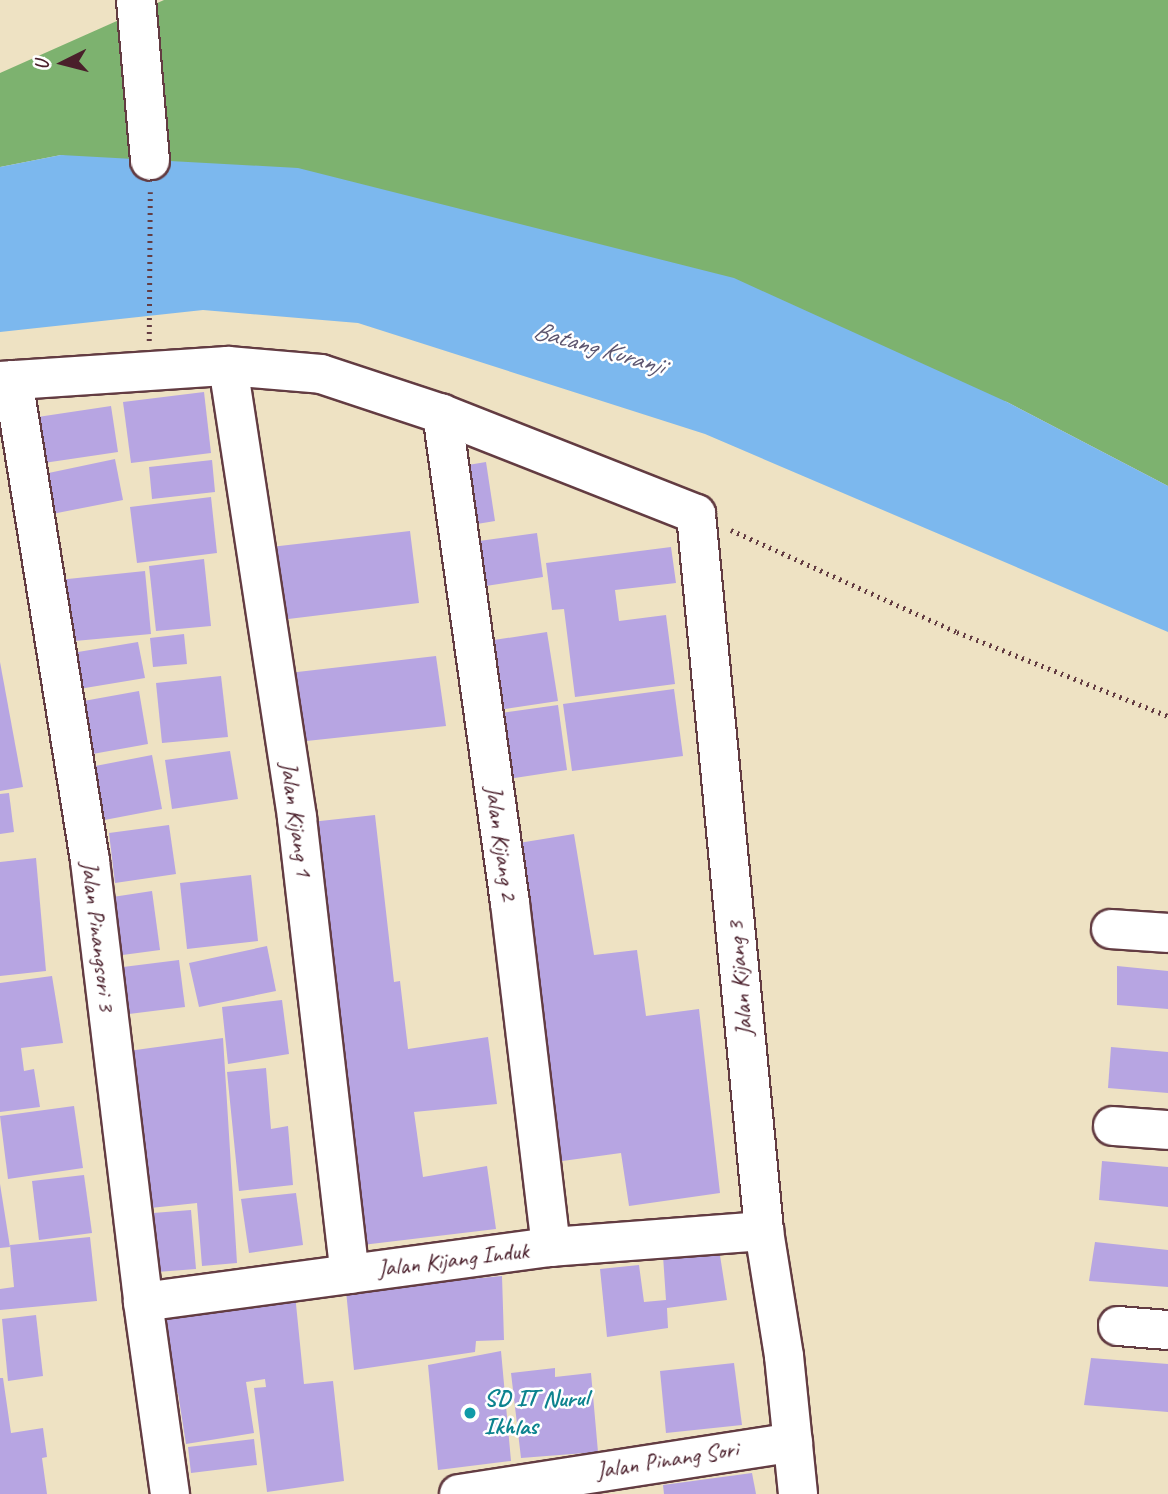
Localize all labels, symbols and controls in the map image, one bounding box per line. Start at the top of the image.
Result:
north arrow [28,28,98,98]
text: U [30,59,55,71]
water label: Batang Kuranji [530,315,668,381]
street label: Jalan Kijang 1 [274,760,318,878]
street label: Jalan Kijang 2 [479,784,523,902]
street label: Jalan Pinangsori 3 [75,860,121,1012]
street label: Jalan Kijang 3 [721,920,759,1038]
street label: Jalan Kijang Induk [376,1236,530,1284]
place label: SD IT Nurul Ikhlas [484,1385,588,1441]
marker: SD IT Nurul Ikhlas [462,1405,478,1421]
street label: Jalan Pinang Sori [594,1435,740,1485]

